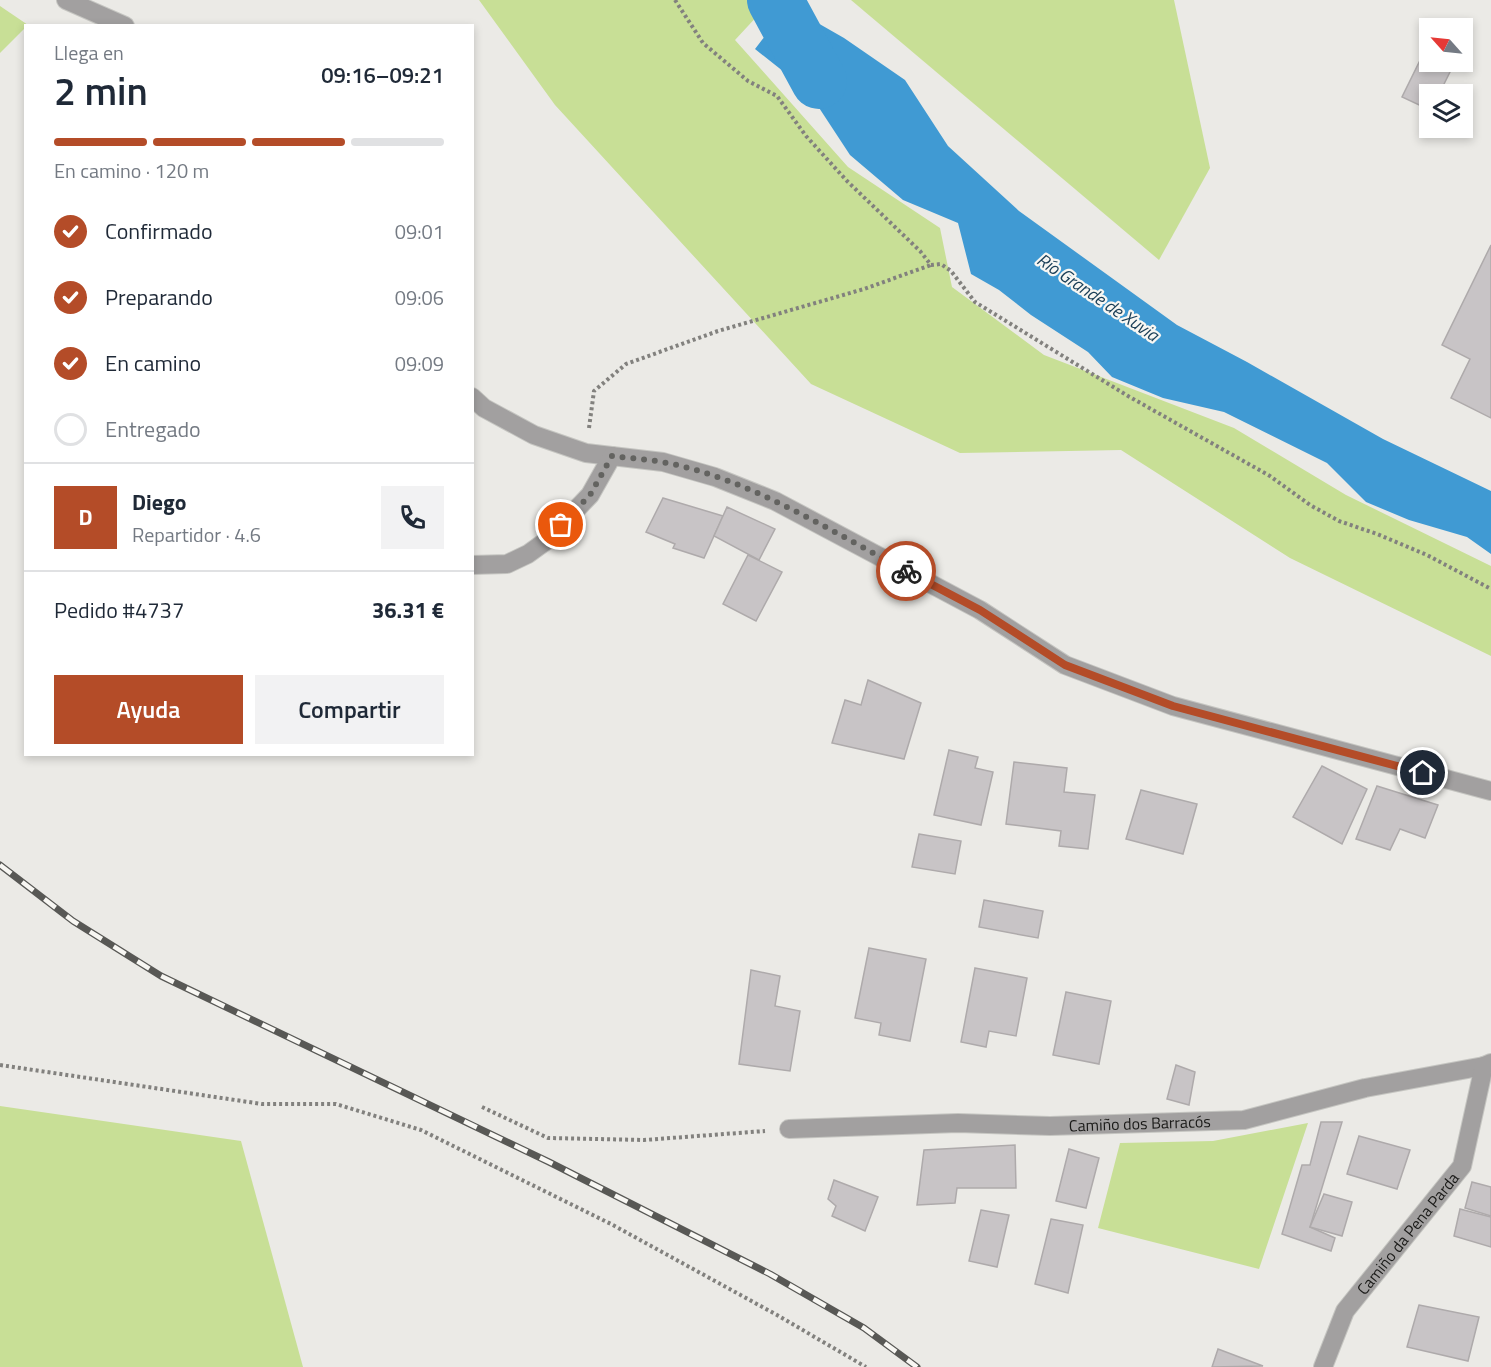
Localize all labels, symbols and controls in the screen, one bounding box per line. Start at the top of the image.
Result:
north arrow [1419,18,1473,72]
map controls [1419,18,1473,138]
text: Llega en [54,37,124,68]
text: 09:16–09:21 [321,58,444,92]
text: 2 min [54,61,148,120]
button: layers [1419,84,1473,138]
text: En camino · 120 m [54,155,209,186]
text: Confirmado [105,214,213,248]
icon: check [54,215,87,248]
text: 09:01 [395,216,444,247]
water label: Río Grande de Xuvia [1032,246,1165,348]
text: Preparando [105,280,213,314]
icon: check [54,281,87,314]
text: 09:06 [395,282,444,313]
text: En camino [105,346,201,380]
icon: check [54,347,87,380]
text: 09:09 [395,348,444,379]
text: Entregado [105,412,201,446]
text: Diego [132,485,186,519]
button: phone [381,486,444,549]
pin [535,499,586,550]
text: D [78,500,93,534]
icon: bag [544,508,577,541]
text: Repartidor · 4.6 [132,519,261,550]
courier [876,541,936,601]
icon: bike [890,555,923,588]
text: Pedido #4737 [54,593,184,627]
text: 36.31 € [372,593,444,627]
button: Ayuda [54,675,243,744]
button: Compartir [255,675,444,744]
pin [1397,747,1448,798]
icon: home [1406,756,1439,789]
street label: Camiño dos Barracós [1068,1109,1211,1137]
street label: Camiño da Pena Parda [1351,1167,1465,1300]

